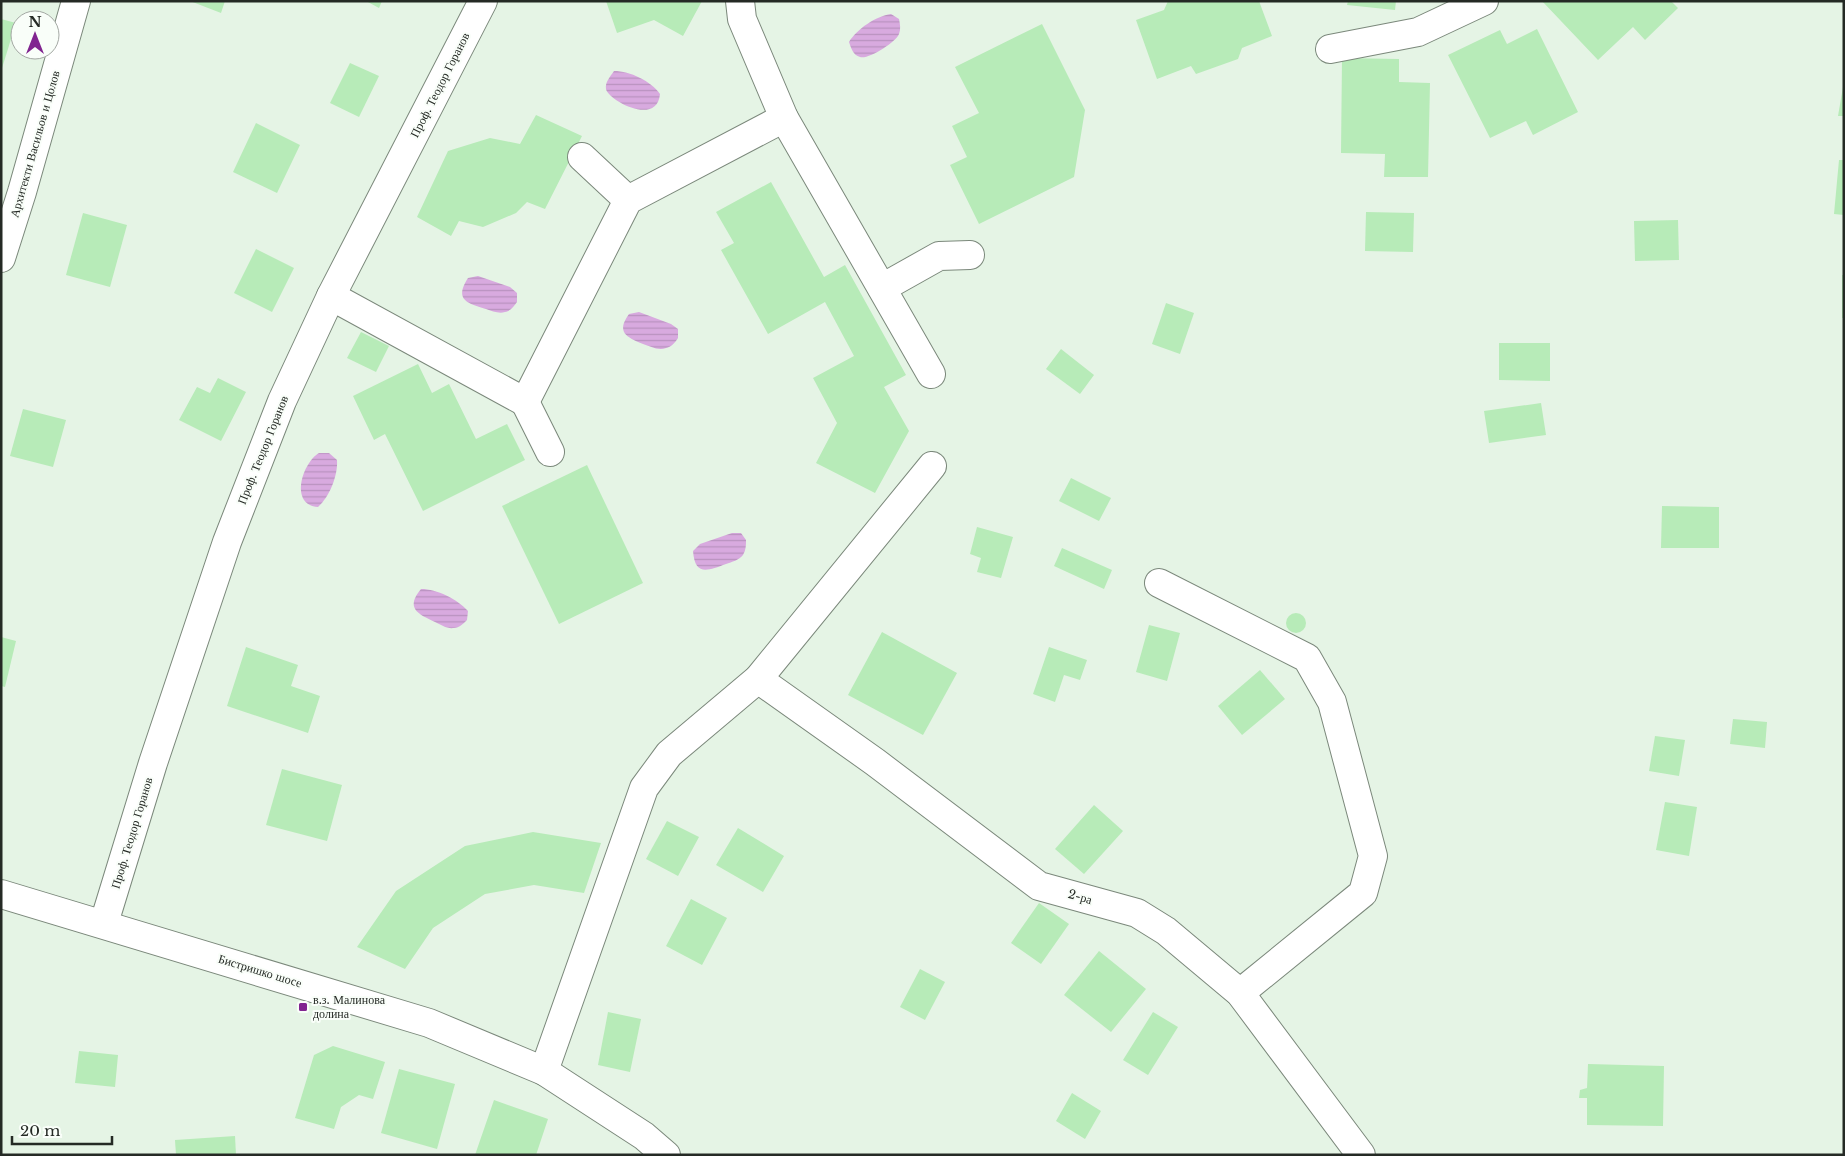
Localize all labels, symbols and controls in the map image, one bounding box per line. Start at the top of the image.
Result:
north arrow [10,10,60,60]
text: N [28,13,42,31]
street label: Проф. Теодор Горанов [407,29,473,140]
street label: Архитекти Васильов и Цолов [6,68,63,219]
street label: Проф. Теодор Горанов [234,393,291,506]
street label: Проф. Теодор Горанов [107,775,156,890]
street label: 2-ра [1066,886,1095,907]
street label: Бистришко шосе [216,951,304,990]
place label: в.з. Малинова долина [313,992,386,1021]
marker: в.з. Малинова долина [297,1001,309,1013]
scale bar [12,1114,112,1146]
text: 20 m [20,1121,60,1140]

